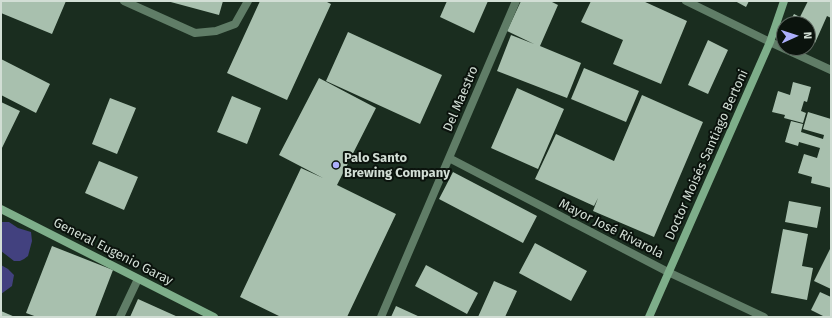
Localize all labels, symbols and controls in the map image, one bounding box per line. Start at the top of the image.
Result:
north arrow [776,16,816,56]
text: N [801,31,814,39]
street label: Del Maestro [440,64,482,134]
street label: Doctor Moisés Santiago Bertoni [662,67,752,243]
place label: Palo Santo Brewing Company [344,150,450,181]
marker: Palo Santo Brewing Company [331,160,341,170]
street label: Mayor José Rivarola [556,196,666,262]
street label: General Eugenio Garay [51,215,175,289]

